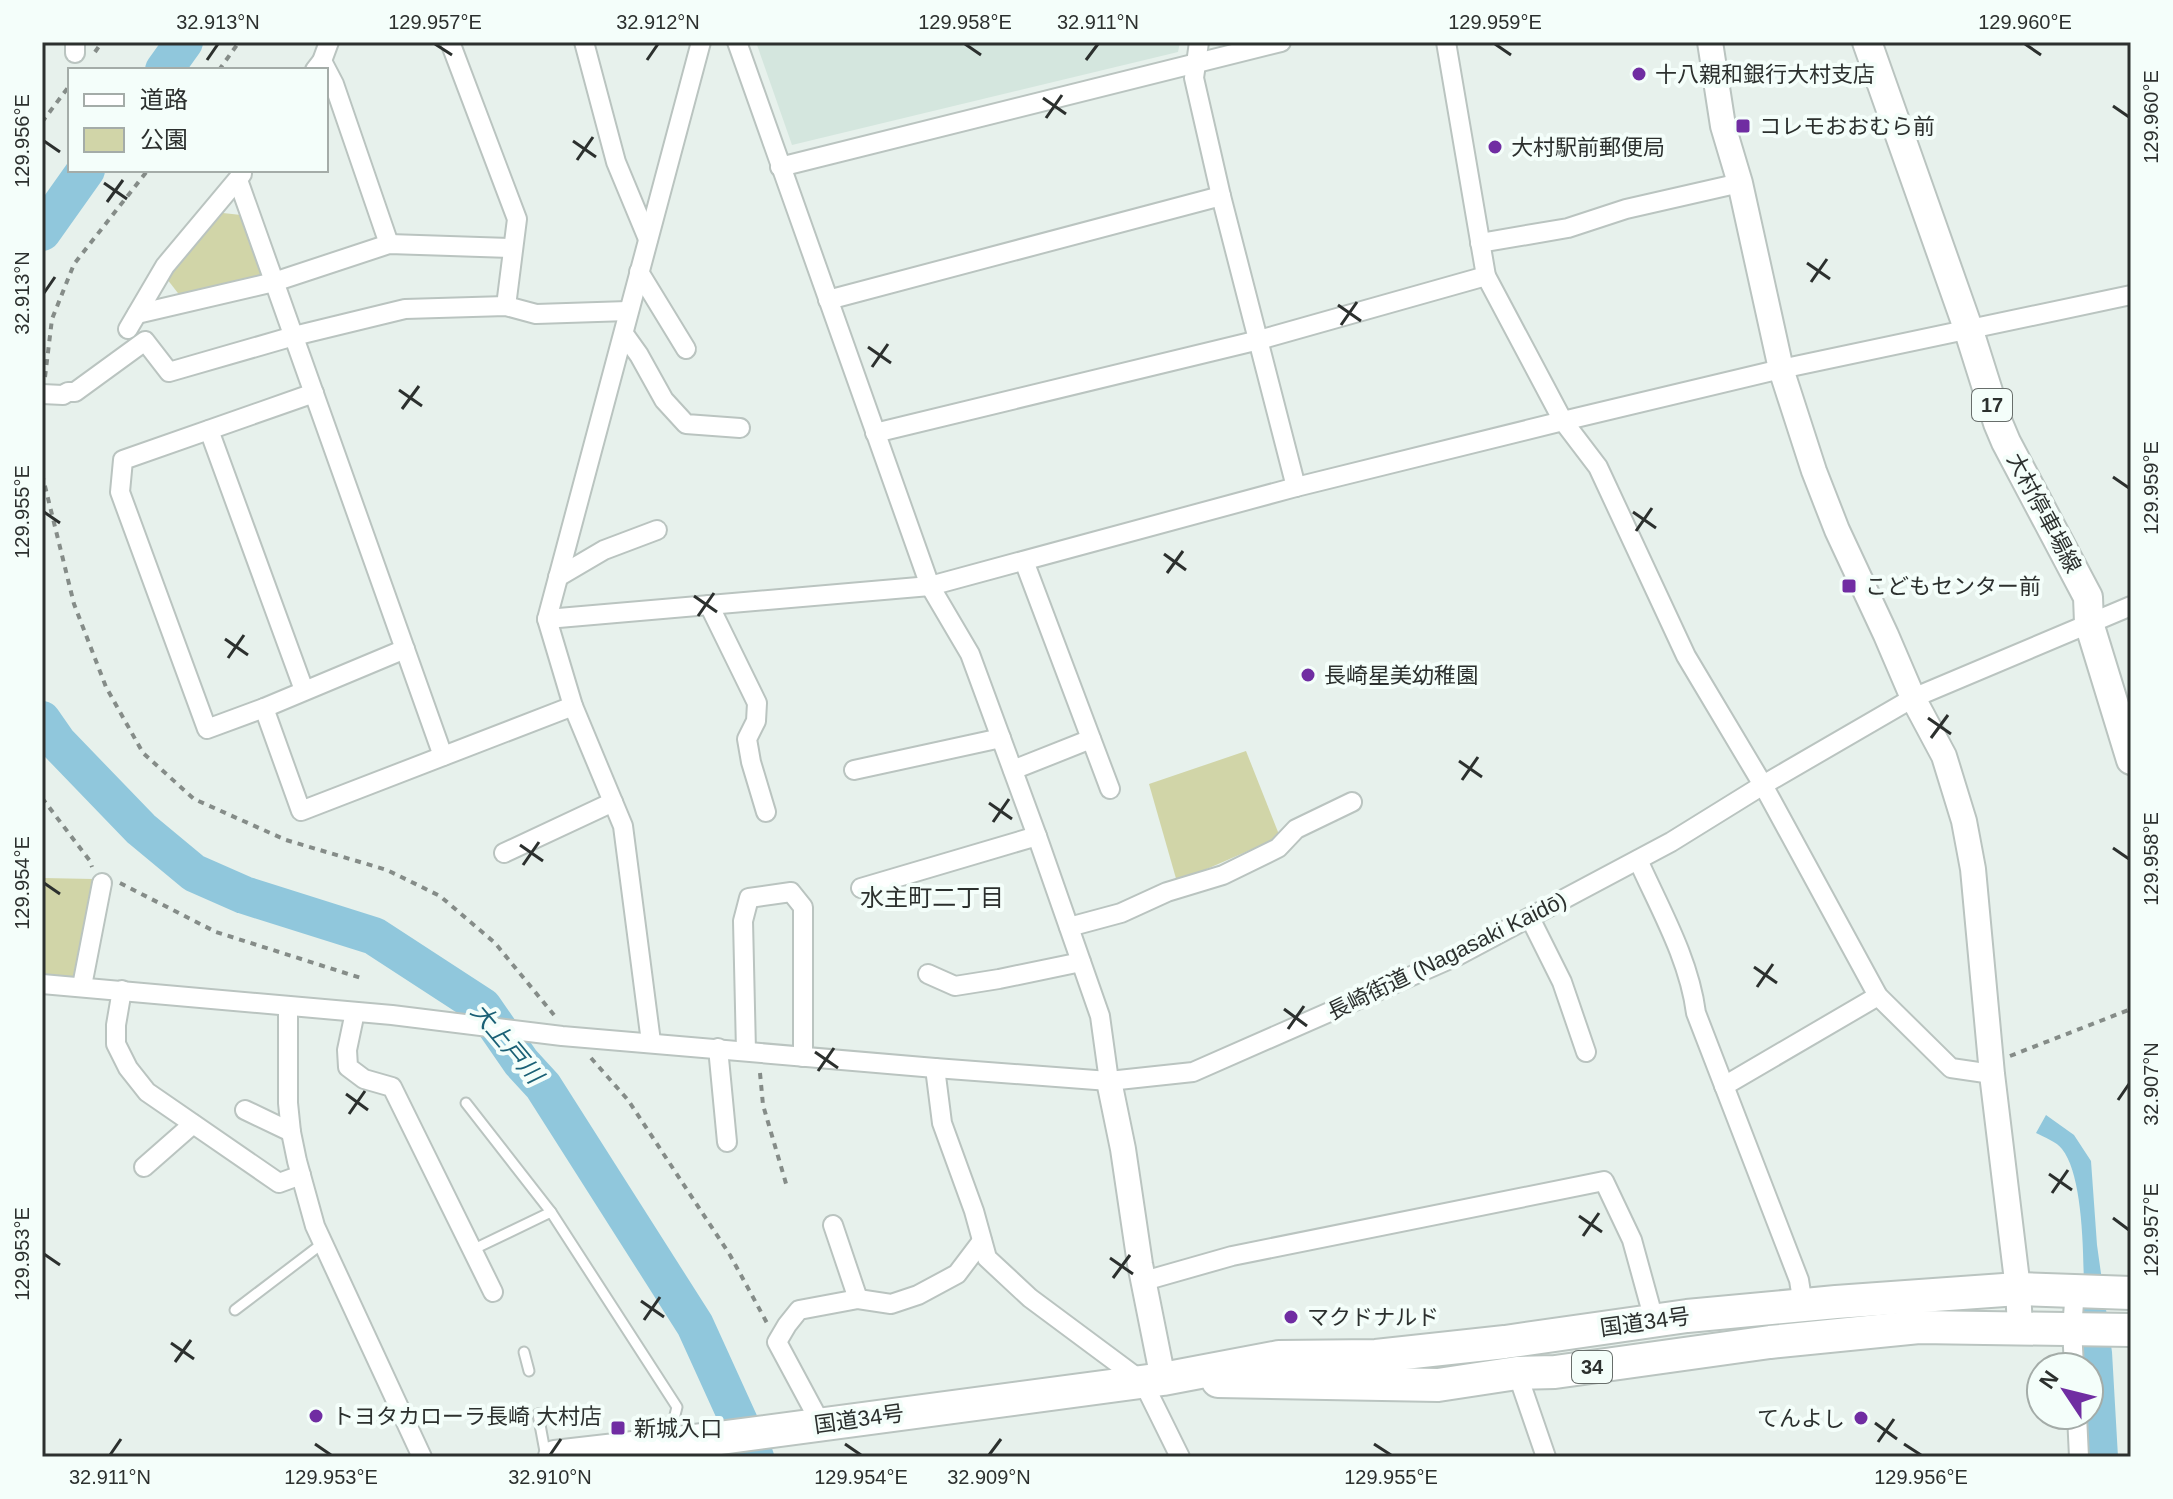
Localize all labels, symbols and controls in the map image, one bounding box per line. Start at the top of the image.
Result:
text: 32.913°N [176,11,260,33]
text: 129.957°E [388,11,482,33]
text: 32.912°N [616,11,700,33]
text: 129.958°E [918,11,1012,33]
text: 32.911°N [1057,11,1139,33]
text: 129.959°E [1448,11,1542,33]
text: 129.960°E [1978,11,2072,33]
place label: 十八親和銀行大村支店 [1655,62,1875,87]
marker: 十八親和銀行大村支店 [1630,65,1648,83]
legend [68,68,328,172]
text: 129.960°E [2140,70,2162,164]
text: 道路 [140,86,188,113]
text: 129.956°E [11,94,33,188]
place label: コレモおおむら前 [1759,114,1935,139]
marker: コレモおおむら前 [1734,117,1752,135]
text: 公園 [140,126,188,153]
place label: 大村駅前郵便局 [1511,135,1665,160]
marker: 大村駅前郵便局 [1486,138,1504,156]
text: 32.913°N [11,251,33,335]
road number: 17 [1972,389,2012,421]
text: 129.959°E [2140,441,2162,535]
street label: 大村停車場線 [2002,449,2086,577]
text: 129.955°E [11,465,33,559]
place label: こどもセンター前 [1865,574,2041,599]
marker: こどもセンター前 [1840,577,1858,595]
place label: 長崎星美幼稚園 [1324,663,1478,688]
marker: 長崎星美幼稚園 [1299,666,1317,684]
text: 129.958°E [2140,812,2162,906]
text: 129.954°E [11,836,33,930]
district label: 水主町二丁目 [860,884,1004,911]
street label: 長崎街道 (Nagasaki Kaidō) [1323,887,1571,1025]
water label: 大上戸川 [466,998,550,1091]
text: 32.907°N [2140,1042,2162,1126]
text: 129.957°E [2140,1183,2162,1277]
text: 129.953°E [11,1207,33,1301]
street label: 国道34号 [1598,1303,1692,1341]
place label: マクドナルド [1307,1305,1439,1330]
marker: マクドナルド [1282,1308,1300,1326]
road number: 34 [1572,1351,1612,1383]
north arrow [2025,1351,2105,1431]
text: N [2034,1366,2064,1393]
street label: 国道34号 [812,1400,906,1438]
place label: トヨタカローラ長崎 大村店 [332,1404,602,1429]
place label: てんよし [1757,1406,1845,1431]
marker: トヨタカローラ長崎 大村店 [307,1407,325,1425]
marker: てんよし [1852,1409,1870,1427]
place label: 新城入口 [634,1416,722,1441]
marker: 新城入口 [609,1419,627,1437]
text: 32.911°N [69,1466,151,1488]
text: 129.953°E [284,1466,378,1488]
text: 32.910°N [508,1466,592,1488]
text: 129.954°E [814,1466,908,1488]
text: 32.909°N [947,1466,1031,1488]
text: 129.955°E [1344,1466,1438,1488]
text: 129.956°E [1874,1466,1968,1488]

